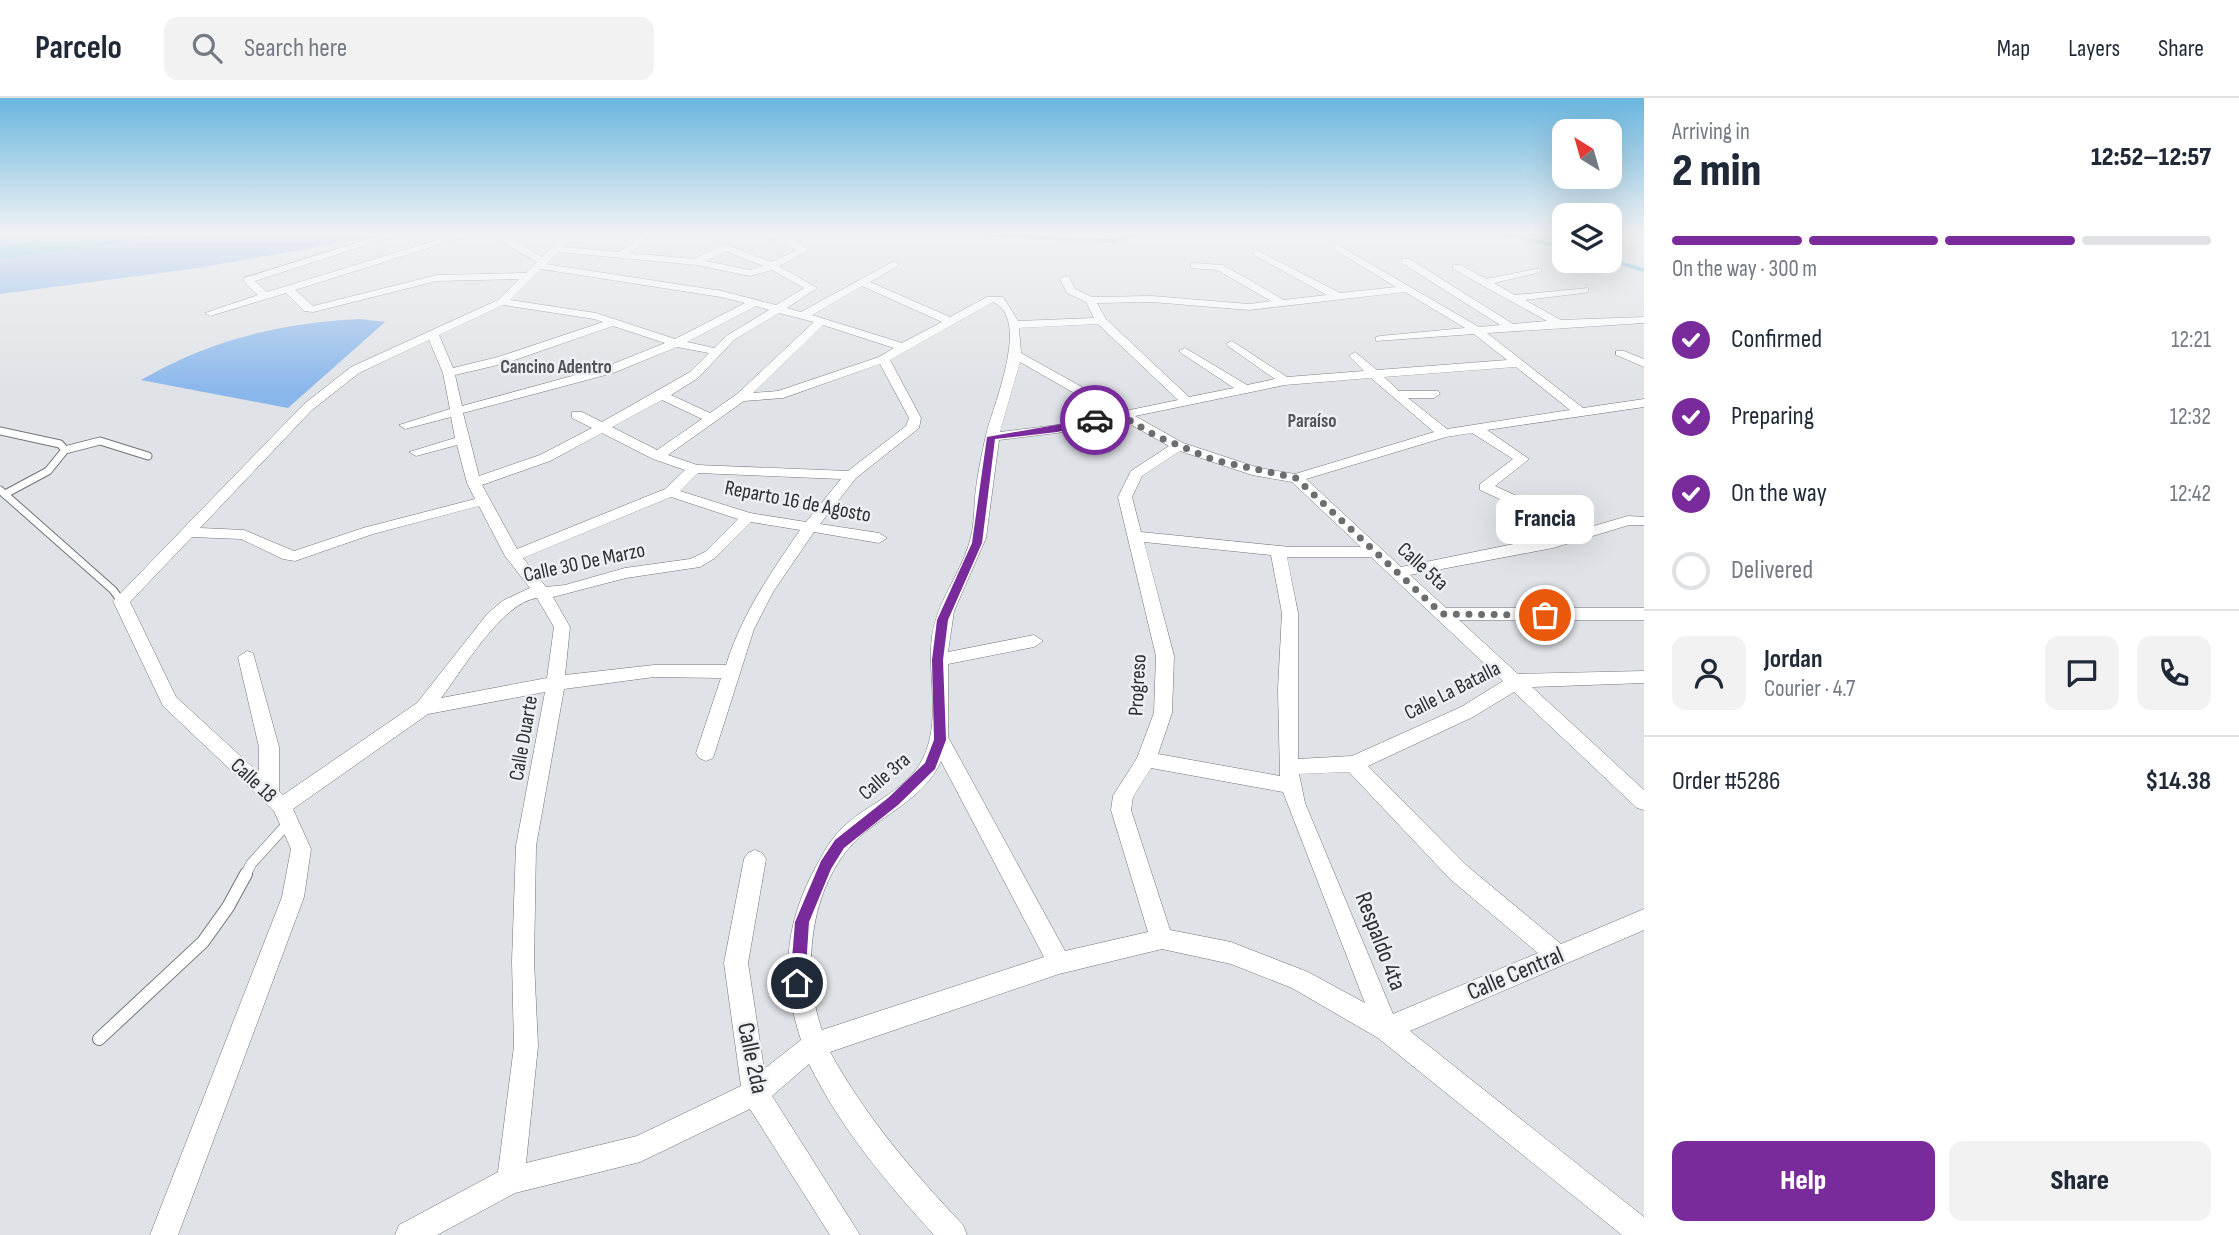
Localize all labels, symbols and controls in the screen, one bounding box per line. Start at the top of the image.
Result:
search box [164,17,654,80]
text: Parcelo [35,28,122,68]
icon: search [188,29,226,67]
text: Search here [244,33,347,64]
text: Map [1997,34,2030,63]
text: Layers [2068,34,2120,63]
text: Share [2158,34,2204,63]
text: Arriving in [1672,118,1750,146]
north arrow [1552,119,1622,189]
map controls [1552,119,1622,273]
text: 12:52–12:57 [2091,142,2211,173]
text: 2 min [1672,144,1761,199]
button: layers [1552,203,1622,273]
text: On the way · 300 m [1672,255,1817,283]
icon: check [1672,321,1710,359]
text: Confirmed [1731,324,1822,355]
text: 12:21 [2171,326,2211,354]
district label: Cancino Adentro [500,356,612,379]
courier [1060,385,1130,455]
icon: check [1672,398,1710,436]
icon: car [1076,401,1114,439]
text: Preparing [1731,401,1814,432]
text: 12:32 [2170,403,2211,431]
district label: Paraíso [1288,410,1336,433]
street label: Reparto 16 de Agosto [723,475,873,528]
icon: check [1672,475,1710,513]
text: On the way [1731,478,1827,509]
text: 12:42 [2170,480,2211,508]
callout: Francia [1496,496,1594,545]
text: Francia [1514,505,1576,533]
street label: Calle 30 De Marzo [521,537,647,588]
street label: Calle 5ta [1392,537,1453,596]
text: Delivered [1731,555,1813,586]
pin [1515,585,1575,645]
icon: bag [1526,596,1564,634]
button: person [1672,636,1746,710]
button: chat [2045,636,2119,710]
button: phone [2137,636,2211,710]
text: Jordan [1764,644,1822,675]
street label: Progreso [1123,653,1152,717]
street label: Calle La Batalla [1400,656,1504,725]
text: Courier · 4.7 [1764,675,1855,703]
street label: Calle Duarte [504,694,543,782]
street label: Calle 3ra [853,747,915,806]
street label: Calle 18 [225,753,282,808]
text: Order #5286 [1672,766,1781,797]
text: $14.38 [2145,766,2211,797]
street label: Respaldo 4ta [1349,888,1413,994]
street label: Calle Central [1463,940,1568,1007]
pin [767,953,827,1013]
icon: home [778,964,816,1002]
street label: Calle 2da [731,1020,774,1096]
button: Help [1672,1141,1935,1221]
button: Share [1949,1141,2211,1221]

